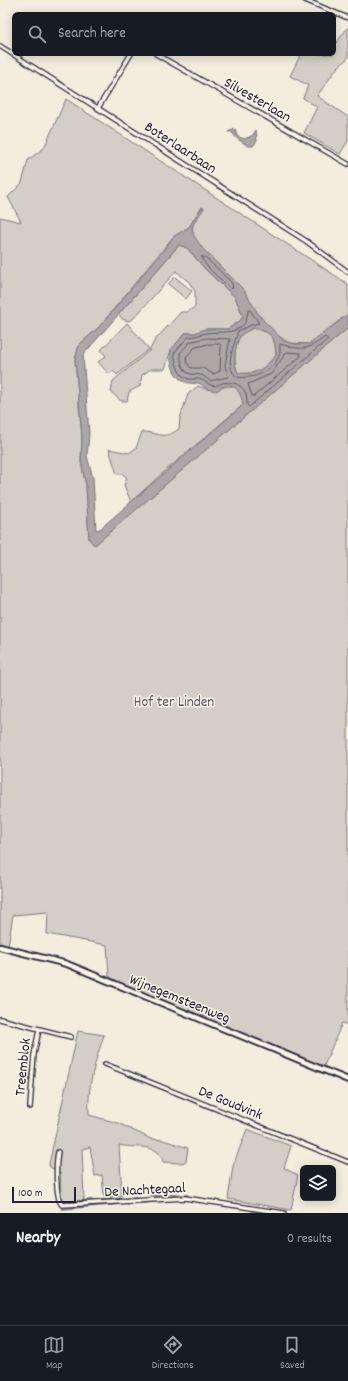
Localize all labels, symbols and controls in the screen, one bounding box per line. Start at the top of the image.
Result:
search box [12,12,336,56]
icon: search [26,23,48,45]
text: Search here [58,23,126,45]
street label: Silvesterlaan [219,73,295,129]
street label: Boterlaarbaan [139,117,220,180]
park label: Hof ter Linden [134,692,214,714]
street label: Wijnegemsteenweg [125,970,233,1030]
street label: Treemblok [10,1037,38,1097]
street label: De Goudvink [195,1081,266,1127]
map controls [300,1165,336,1201]
button: layers [300,1165,336,1201]
street label: De Nachtegaal [104,1178,187,1204]
scale bar [12,1185,76,1204]
text: 100 m [18,1186,42,1202]
text: Nearby [16,1227,60,1251]
text: 0 results [287,1230,332,1249]
tab: Map [43,1334,65,1374]
tab: Directions [152,1334,194,1374]
tab: Saved [280,1334,305,1374]

